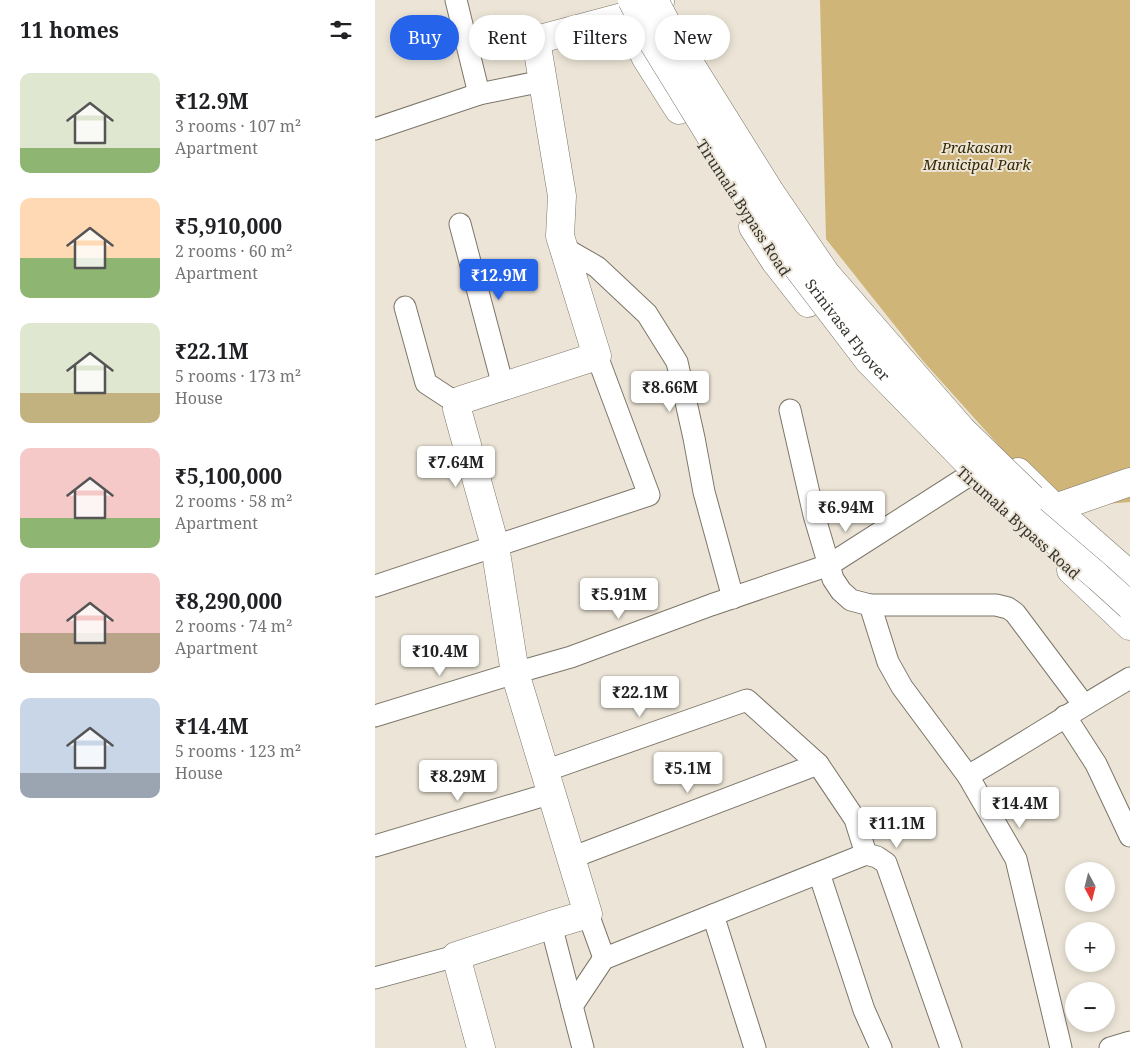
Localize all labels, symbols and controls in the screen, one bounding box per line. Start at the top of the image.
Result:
chip: Buy [390,15,459,60]
chip: Rent [469,15,545,60]
chip: Filters [555,15,645,60]
chip: New [655,15,730,60]
text: 11 homes [20,16,119,44]
icon: filters [327,16,355,44]
text: ₹12.9M [175,87,249,115]
icon: home [60,93,120,153]
text: 3 rooms · 107 m² [175,115,301,137]
street label: Tirumala Bypass Road [692,135,796,280]
text: Apartment [175,137,258,159]
park label: Prakasam Municipal Park [922,137,1031,174]
text: ₹5,910,000 [175,212,282,240]
icon: home [60,218,120,278]
text: 2 rooms · 60 m² [175,240,292,262]
pin: ₹12.9M [458,258,540,301]
text: Apartment [175,262,258,284]
text: ₹12.9M [471,264,527,286]
street label: Srinivasa Flyover [801,275,894,385]
text: ₹22.1M [175,337,249,365]
icon: home [60,343,120,403]
text: 5 rooms · 173 m² [175,365,301,387]
pin: ₹8.66M [629,370,711,413]
text: ₹8.66M [642,376,698,398]
text: House [175,387,223,409]
pin: ₹7.64M [415,446,497,488]
text: ₹7.64M [428,451,484,473]
street label: Tirumala Bypass Road [953,461,1085,583]
text: ₹5,100,000 [175,462,282,490]
icon: home [60,468,120,528]
text: 2 rooms · 58 m² [175,490,292,512]
pin: ₹6.94M [805,490,887,533]
text: ₹6.94M [818,496,874,518]
text: Apartment [175,512,258,534]
pin: ₹5.91M [578,578,660,620]
text: ₹5.91M [591,583,647,605]
text: ₹8,290,000 [175,587,282,615]
icon: home [60,593,120,653]
text: 2 rooms · 74 m² [175,615,292,637]
pin: ₹10.4M [399,634,481,677]
text: Apartment [175,637,258,659]
text: ₹10.4M [412,640,468,662]
pin: ₹22.1M [599,676,681,718]
text: ₹22.1M [612,681,668,703]
text: ₹14.4M [175,712,249,740]
icon: home [60,718,120,778]
text: 5 rooms · 123 m² [175,740,301,762]
pin: ₹5.1M [653,752,723,794]
text: ₹5.1M [665,757,711,779]
pin: ₹8.29M [417,760,499,802]
text: House [175,762,223,784]
text: ₹8.29M [430,765,486,787]
pin: ₹14.4M [979,786,1061,829]
text: ₹14.4M [992,792,1048,814]
pin: ₹11.1M [856,806,938,849]
text: ₹11.1M [869,812,925,834]
north arrow [1065,862,1115,912]
map controls [1065,862,1115,1032]
button: + [1065,922,1115,972]
button: − [1065,982,1115,1032]

